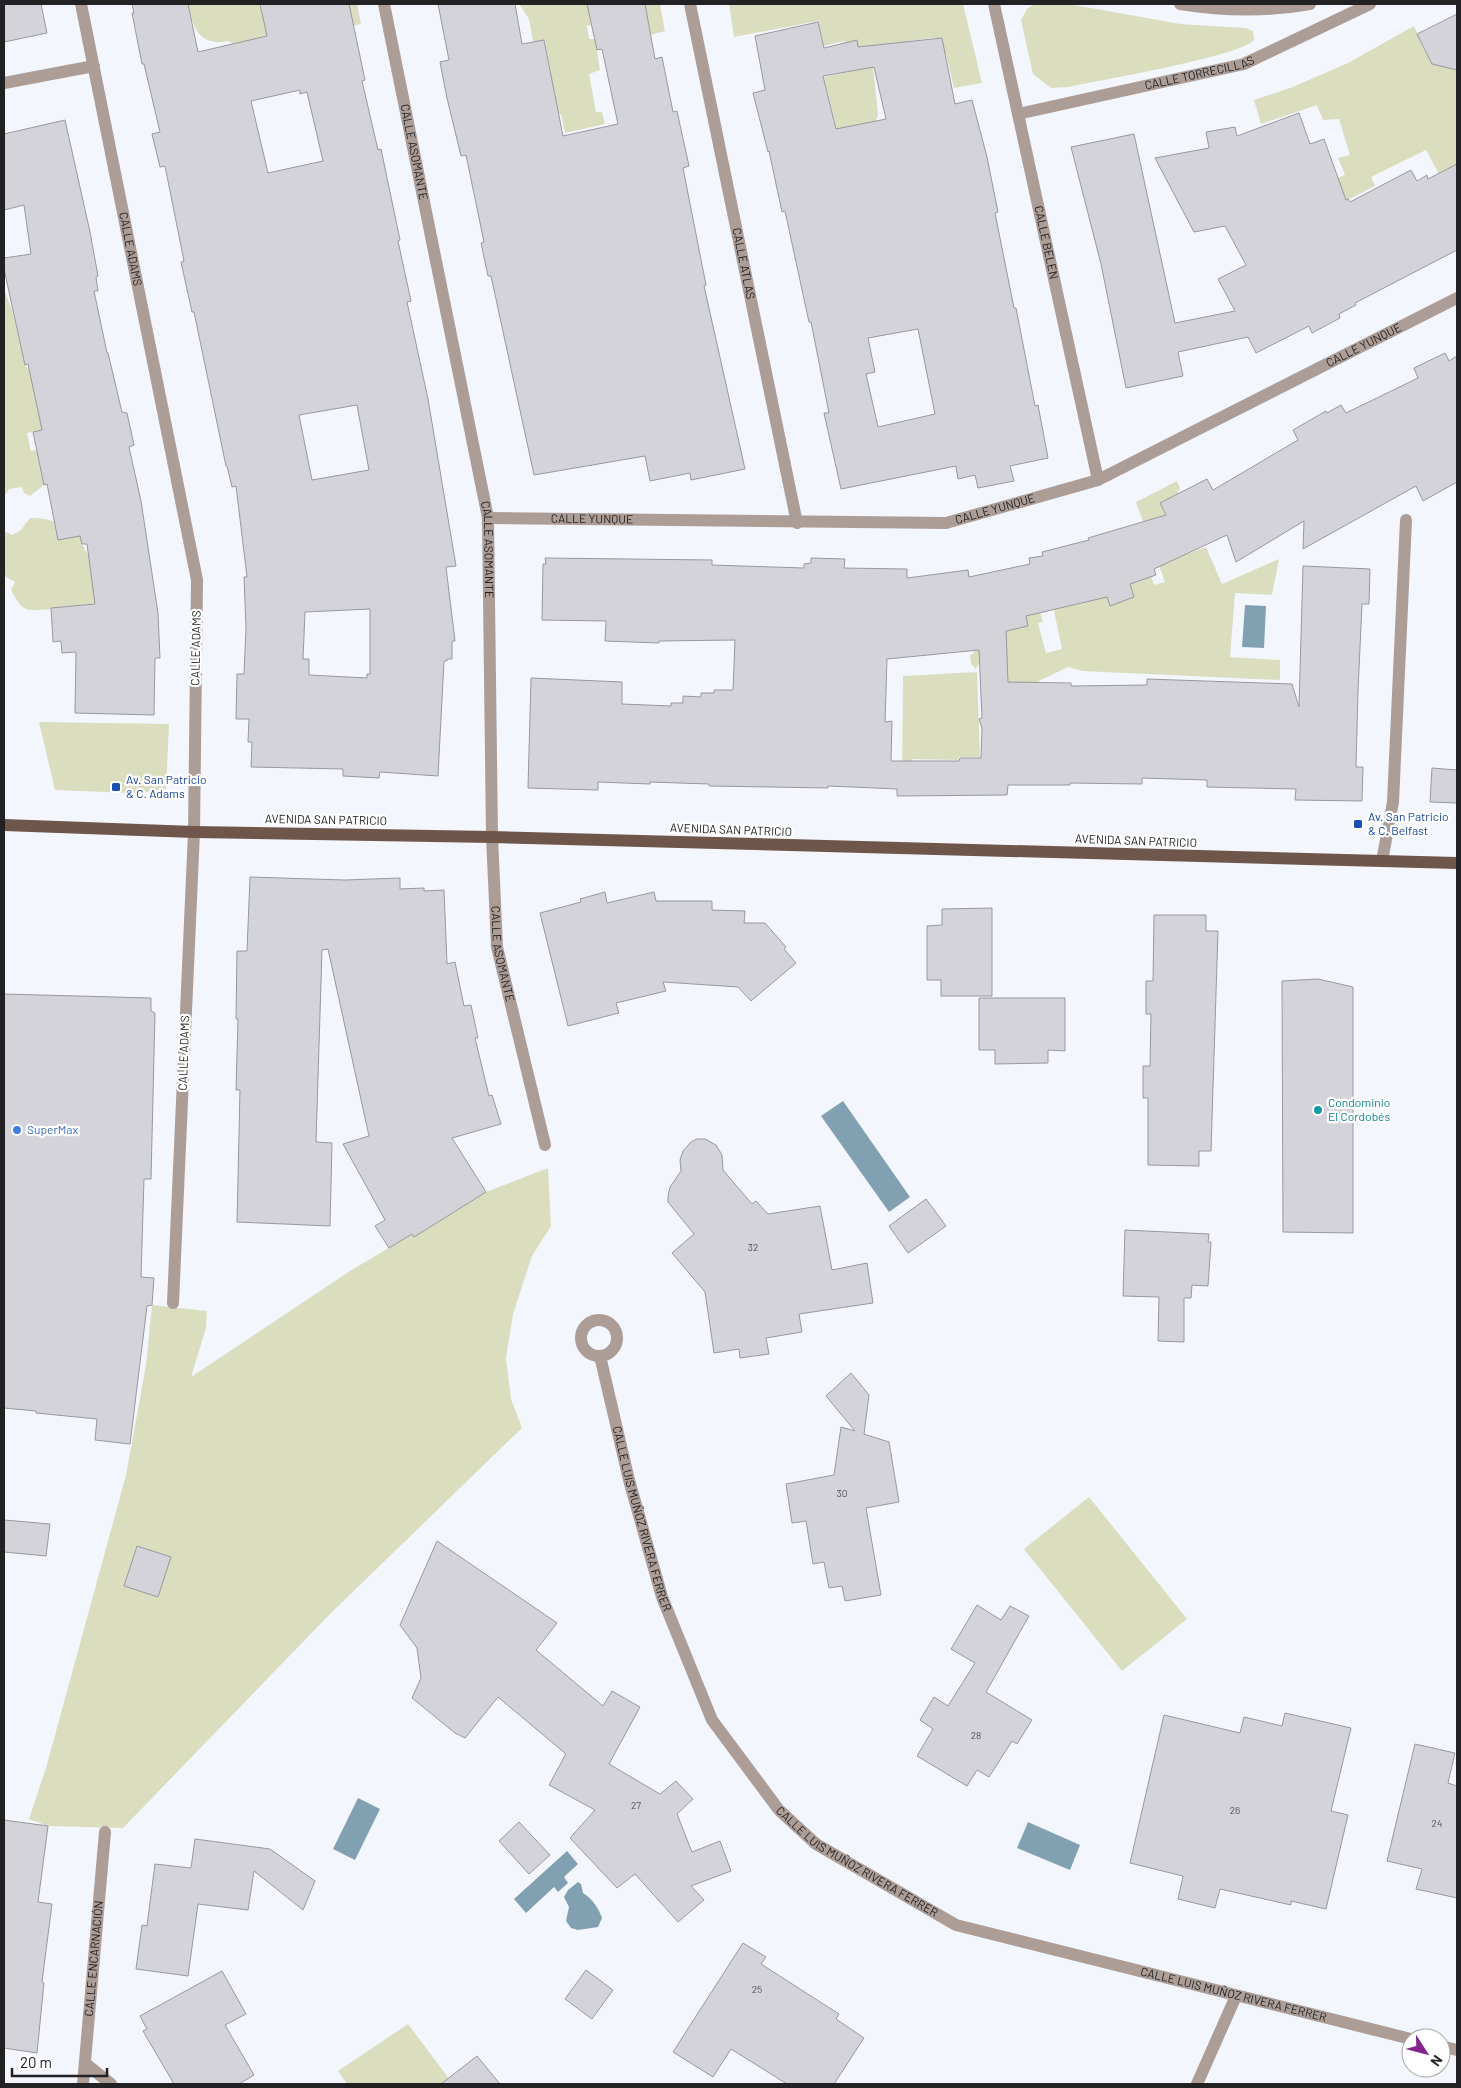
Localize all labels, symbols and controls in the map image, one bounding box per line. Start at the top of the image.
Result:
street label: CALLE TORRECILLAS [1143,52,1256,92]
street label: CALLE ASOMANTE [398,103,431,201]
street label: CALLE BELEN [1032,204,1062,280]
street label: CALLE ADAMS [117,211,146,287]
street label: CALLE ATLAS [730,226,759,300]
street label: CALLE YUNQUE [1323,319,1403,369]
street label: CALLE YUNQUE [953,490,1036,526]
street label: CALLE ASOMANTE [479,500,497,598]
street label: CALLE YUNQUE [551,511,633,526]
street label: CALLE ADAMS [187,610,203,686]
place label: Av. San Patricio & C. Adams [126,772,207,800]
marker: Av. San Patricio & C. Adams [110,781,122,793]
place label: Av. San Patricio & C. Belfast [1368,809,1449,837]
street label: AVENIDA SAN PATRICIO [265,811,387,827]
marker: Av. San Patricio & C. Belfast [1352,818,1364,830]
street label: AVENIDA SAN PATRICIO [670,820,792,838]
street label: AVENIDA SAN PATRICIO [1075,831,1197,849]
street label: CALLE ASOMANTE [489,905,518,1003]
street label: CALLE ADAMS [175,1015,191,1091]
place label: Condominio El Cordobés [1328,1095,1390,1123]
marker: Condominio El Cordobés [1312,1104,1324,1116]
place label: SuperMax [27,1122,78,1136]
marker: SuperMax [11,1124,23,1136]
house number: 32 [748,1241,758,1253]
street label: CALLE LUIS MUÑOZ RIVERA FERRER [611,1424,675,1613]
house number: 30 [837,1487,847,1499]
house number: 28 [971,1729,981,1741]
house number: 27 [631,1799,641,1811]
street label: CALLE LUIS MUÑOZ RIVERA FERRER [774,1803,941,1919]
house number: 26 [1230,1804,1240,1816]
house number: 24 [1432,1817,1442,1829]
street label: CALLE ENCARNACIÓN [81,1900,105,2017]
street label: CALLE LUIS MUÑOZ RIVERA FERRER [1139,1963,1328,2024]
house number: 25 [752,1983,762,1995]
north arrow [1401,2028,1451,2078]
scale bar [12,2046,108,2078]
text: N [1427,2052,1447,2070]
text: 20 m [20,2053,52,2071]

